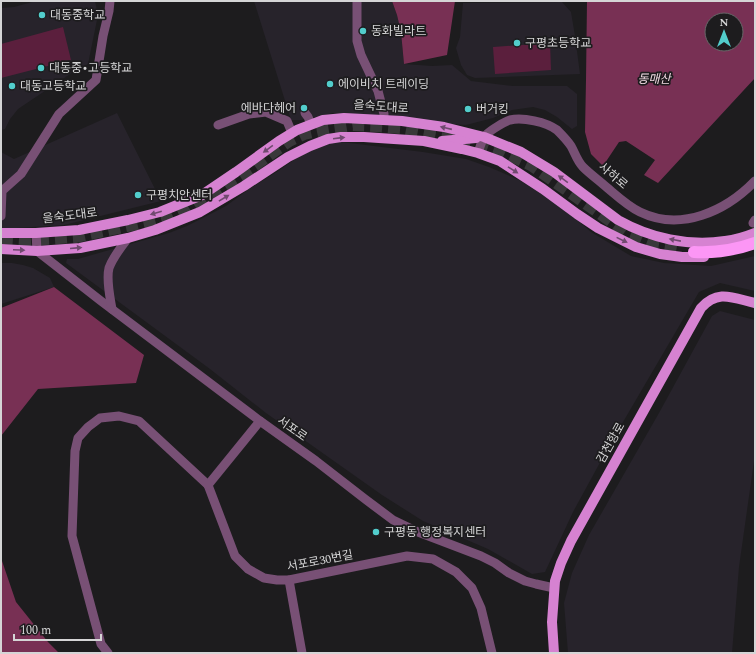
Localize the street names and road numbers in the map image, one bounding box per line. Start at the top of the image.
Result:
street label: 을숙도대로 [353,96,409,118]
street label: 사하로 [594,158,632,194]
street label: 을숙도대로 [41,203,99,229]
street label: 서포로 [273,412,311,446]
street label: 감천항로 [592,419,630,467]
street label: 서포로30번길 [285,545,355,577]

